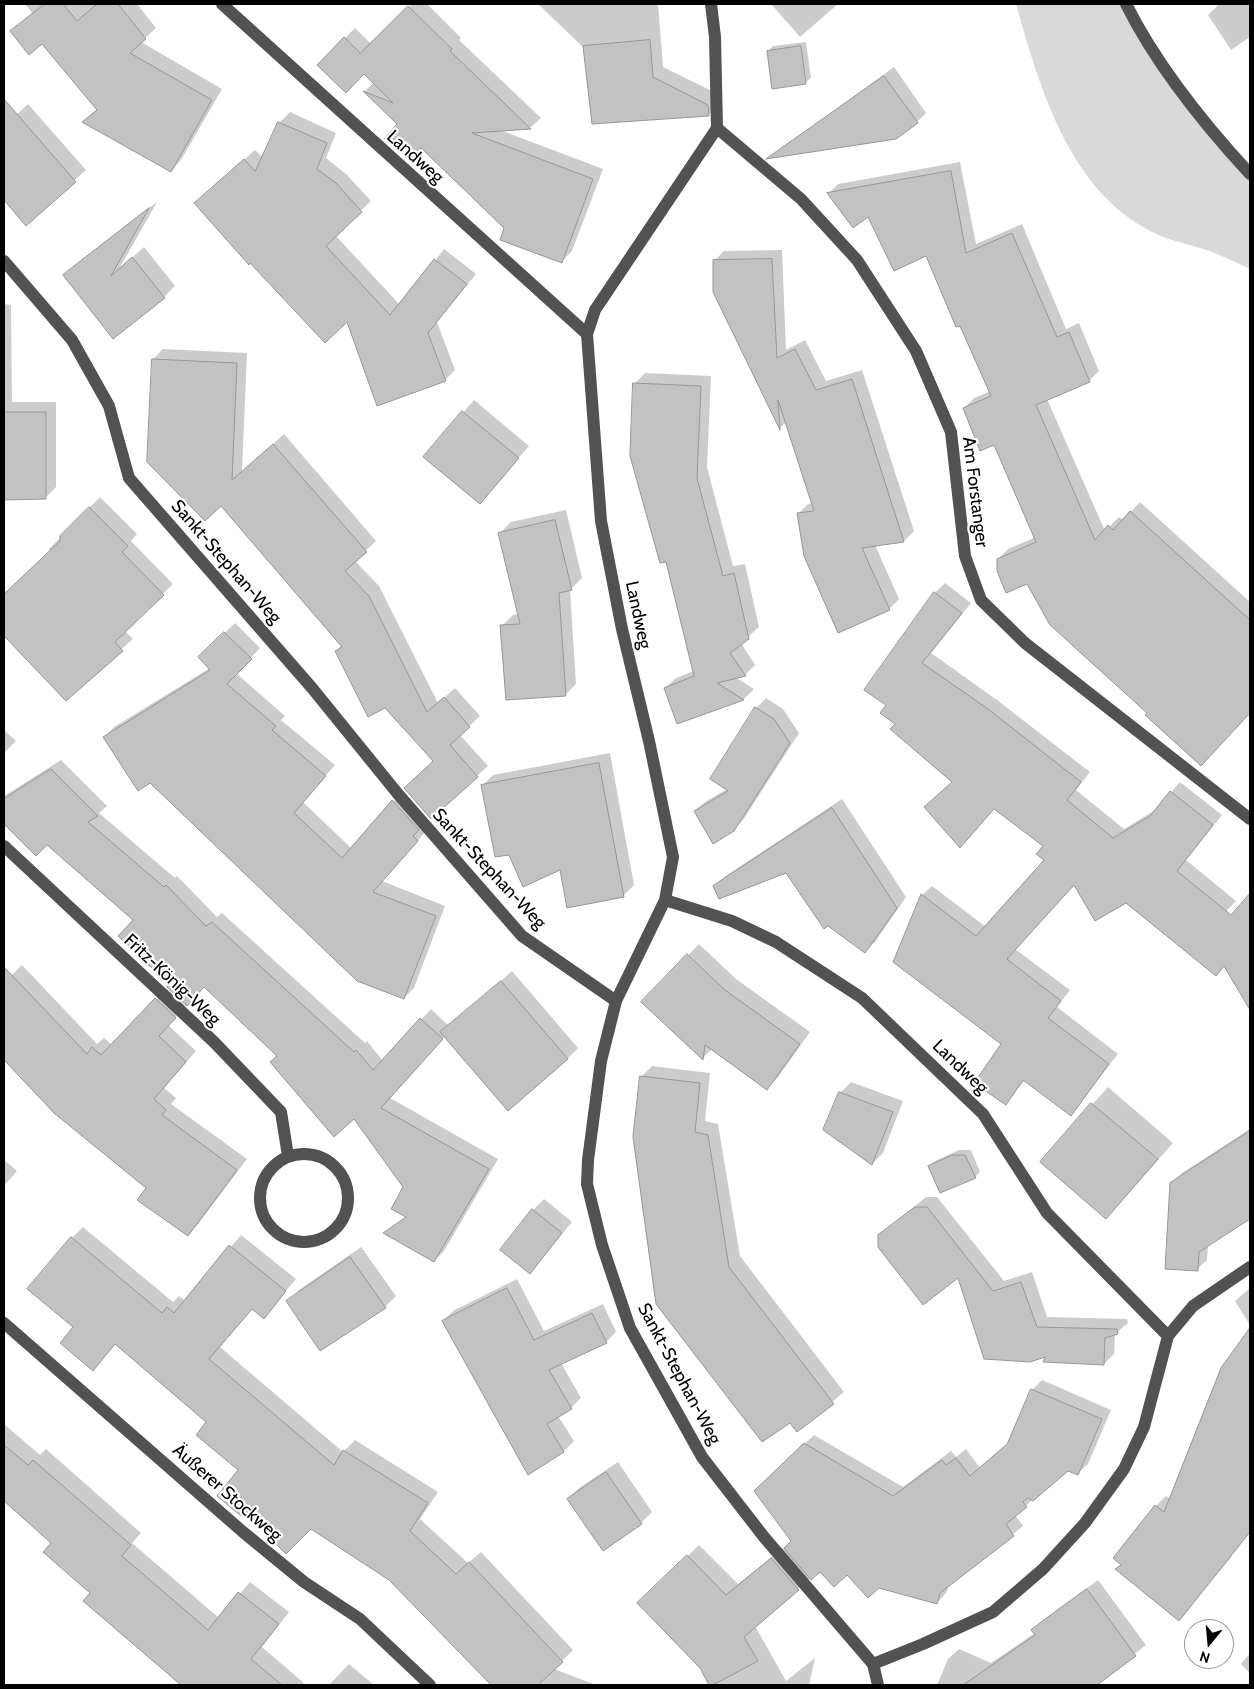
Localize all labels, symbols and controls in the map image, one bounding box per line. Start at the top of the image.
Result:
street label: Landweg [382,126,448,188]
street label: Am Forstanger [958,435,992,549]
street label: Sankt-Stephan-Weg [166,496,286,628]
street label: Landweg [620,579,656,651]
street label: Sankt-Stephan-Weg [428,804,550,934]
street label: Fritz-König-Weg [119,930,225,1030]
street label: Landweg [928,1035,992,1099]
street label: Sankt-Stephan-Weg [633,1300,725,1448]
street label: Äußerer Stockweg [168,1440,286,1546]
north arrow [1184,1619,1234,1669]
text: N [1198,1647,1212,1667]

